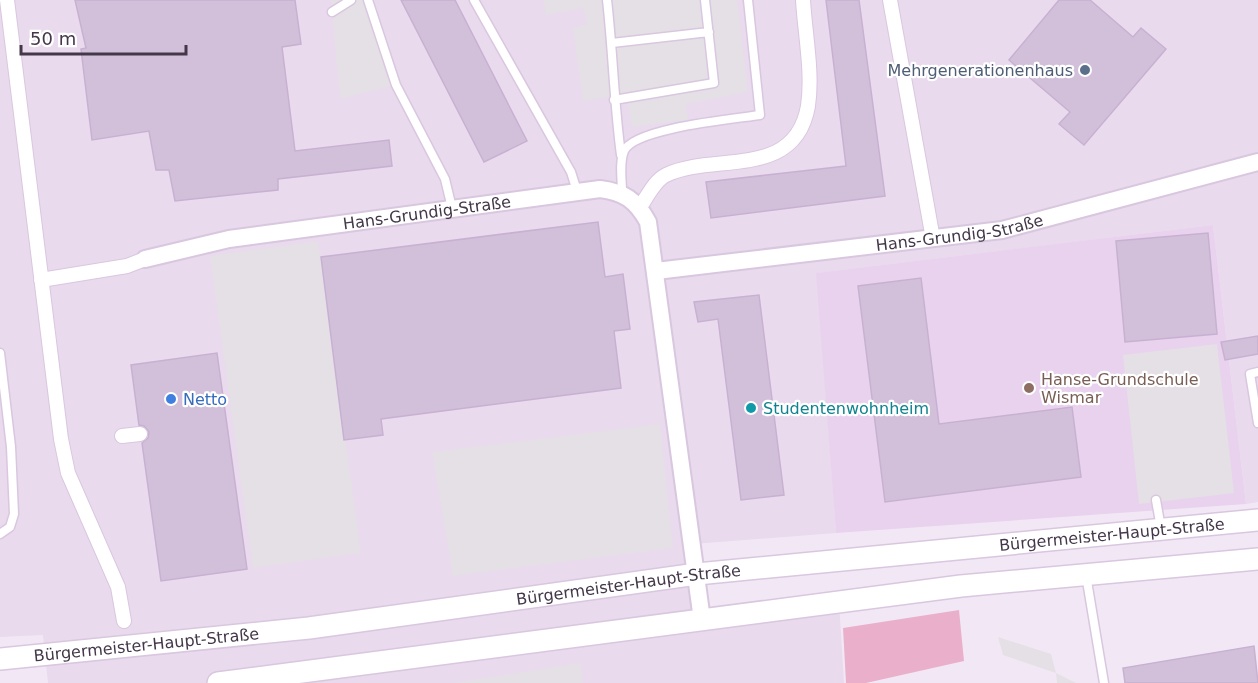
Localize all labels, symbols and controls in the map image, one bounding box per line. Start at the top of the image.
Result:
scale bar [21,18,186,56]
text: 50 m [30,28,76,49]
place label: Mehrgenerationenhaus [887,61,1073,80]
marker: Mehrgenerationenhaus [1078,63,1092,77]
street label: Hans-Grundig-Straße [342,192,512,233]
street label: Hans-Grundig-Straße [875,210,1045,254]
place label: Hanse-Grundschule Wismar [1041,370,1199,407]
marker: Hanse-Grundschule Wismar [1022,381,1036,395]
place label: Netto [183,390,227,409]
marker: Netto [164,392,178,406]
place label: Studentenwohnheim [763,399,929,418]
marker: Studentenwohnheim [744,401,758,415]
street label: Bürgermeister-Haupt-Straße [998,514,1225,554]
street label: Bürgermeister-Haupt-Straße [515,560,742,609]
street label: Bürgermeister-Haupt-Straße [33,624,260,665]

